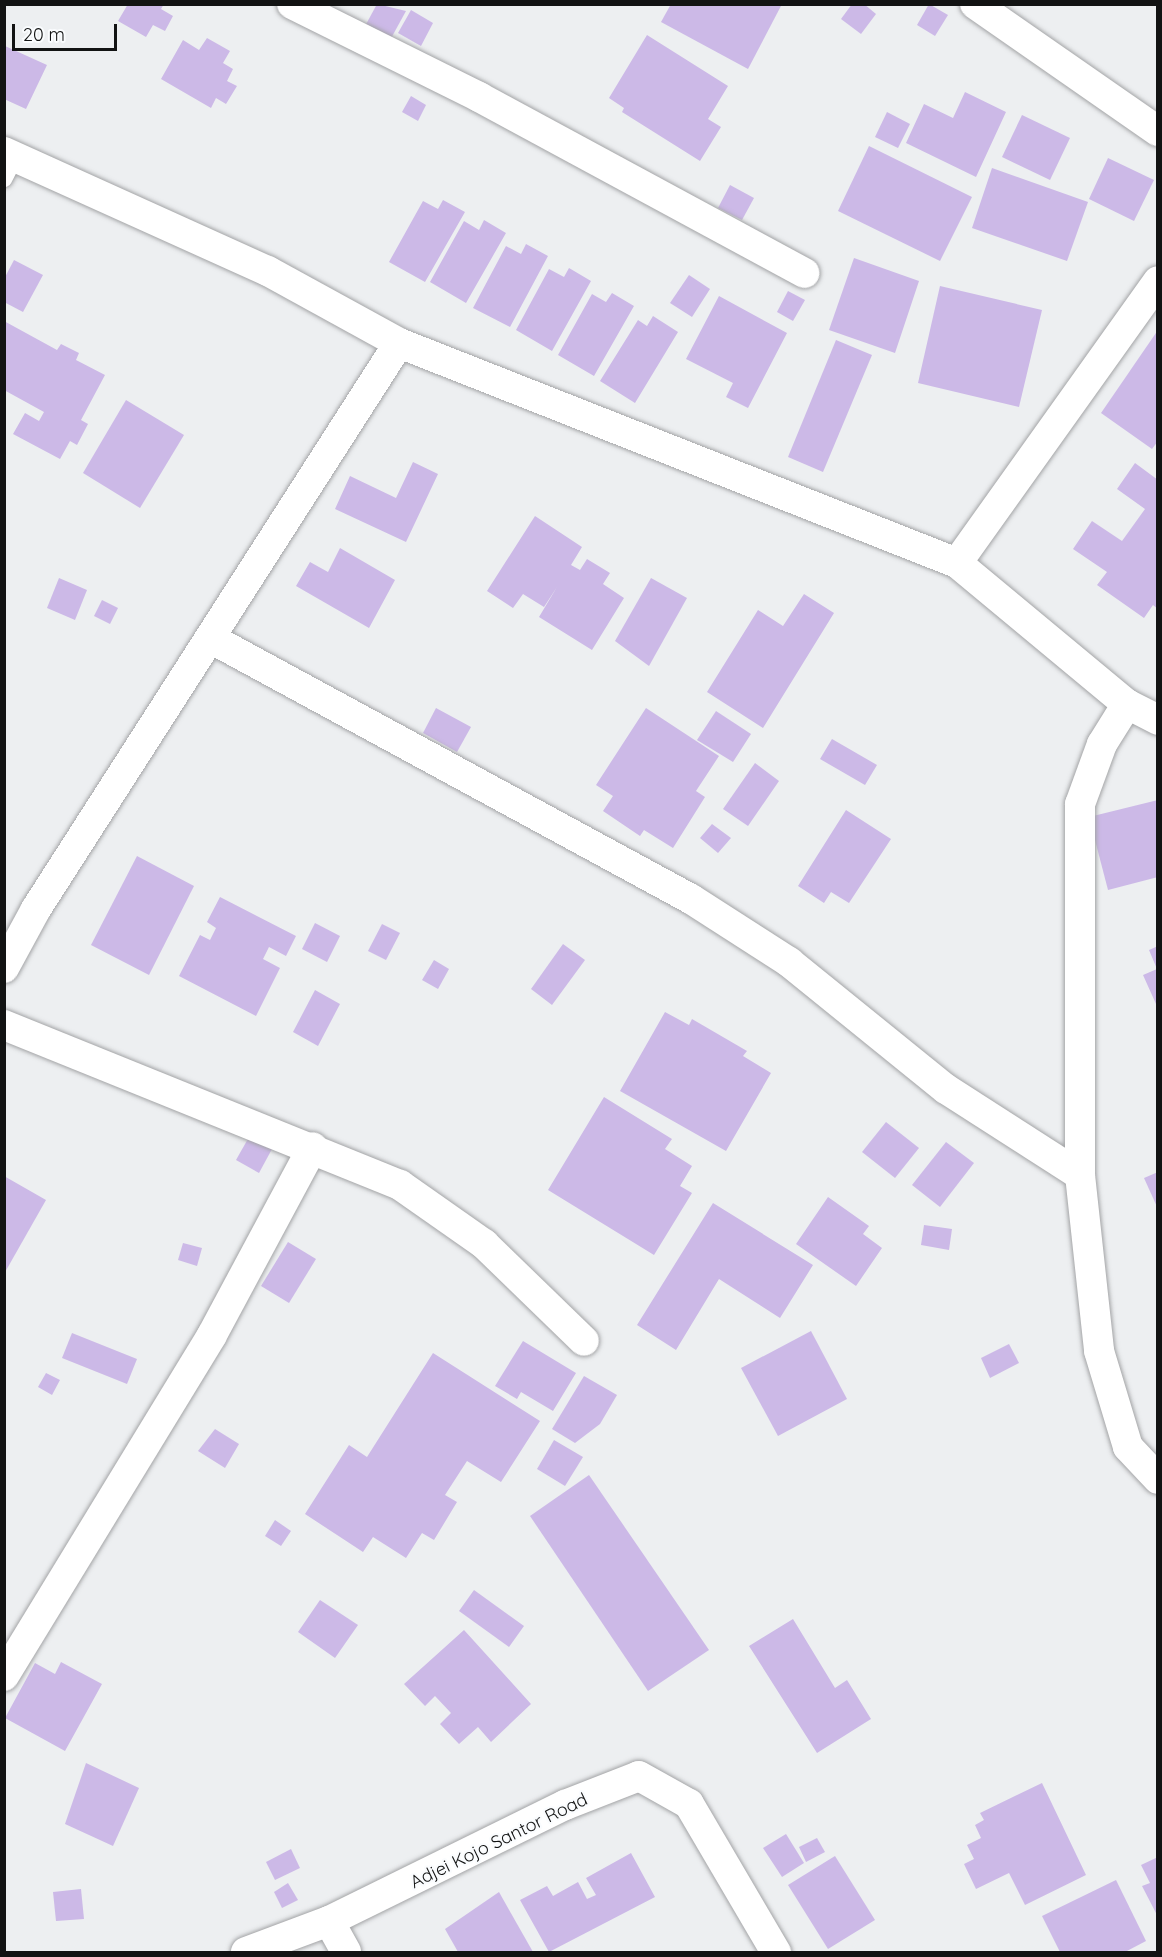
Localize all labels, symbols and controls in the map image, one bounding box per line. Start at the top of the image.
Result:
scale bar [15,12,120,50]
text: 20 m [23,23,65,46]
street label: Adjei Kojo Santor Road [407,1789,591,1893]

